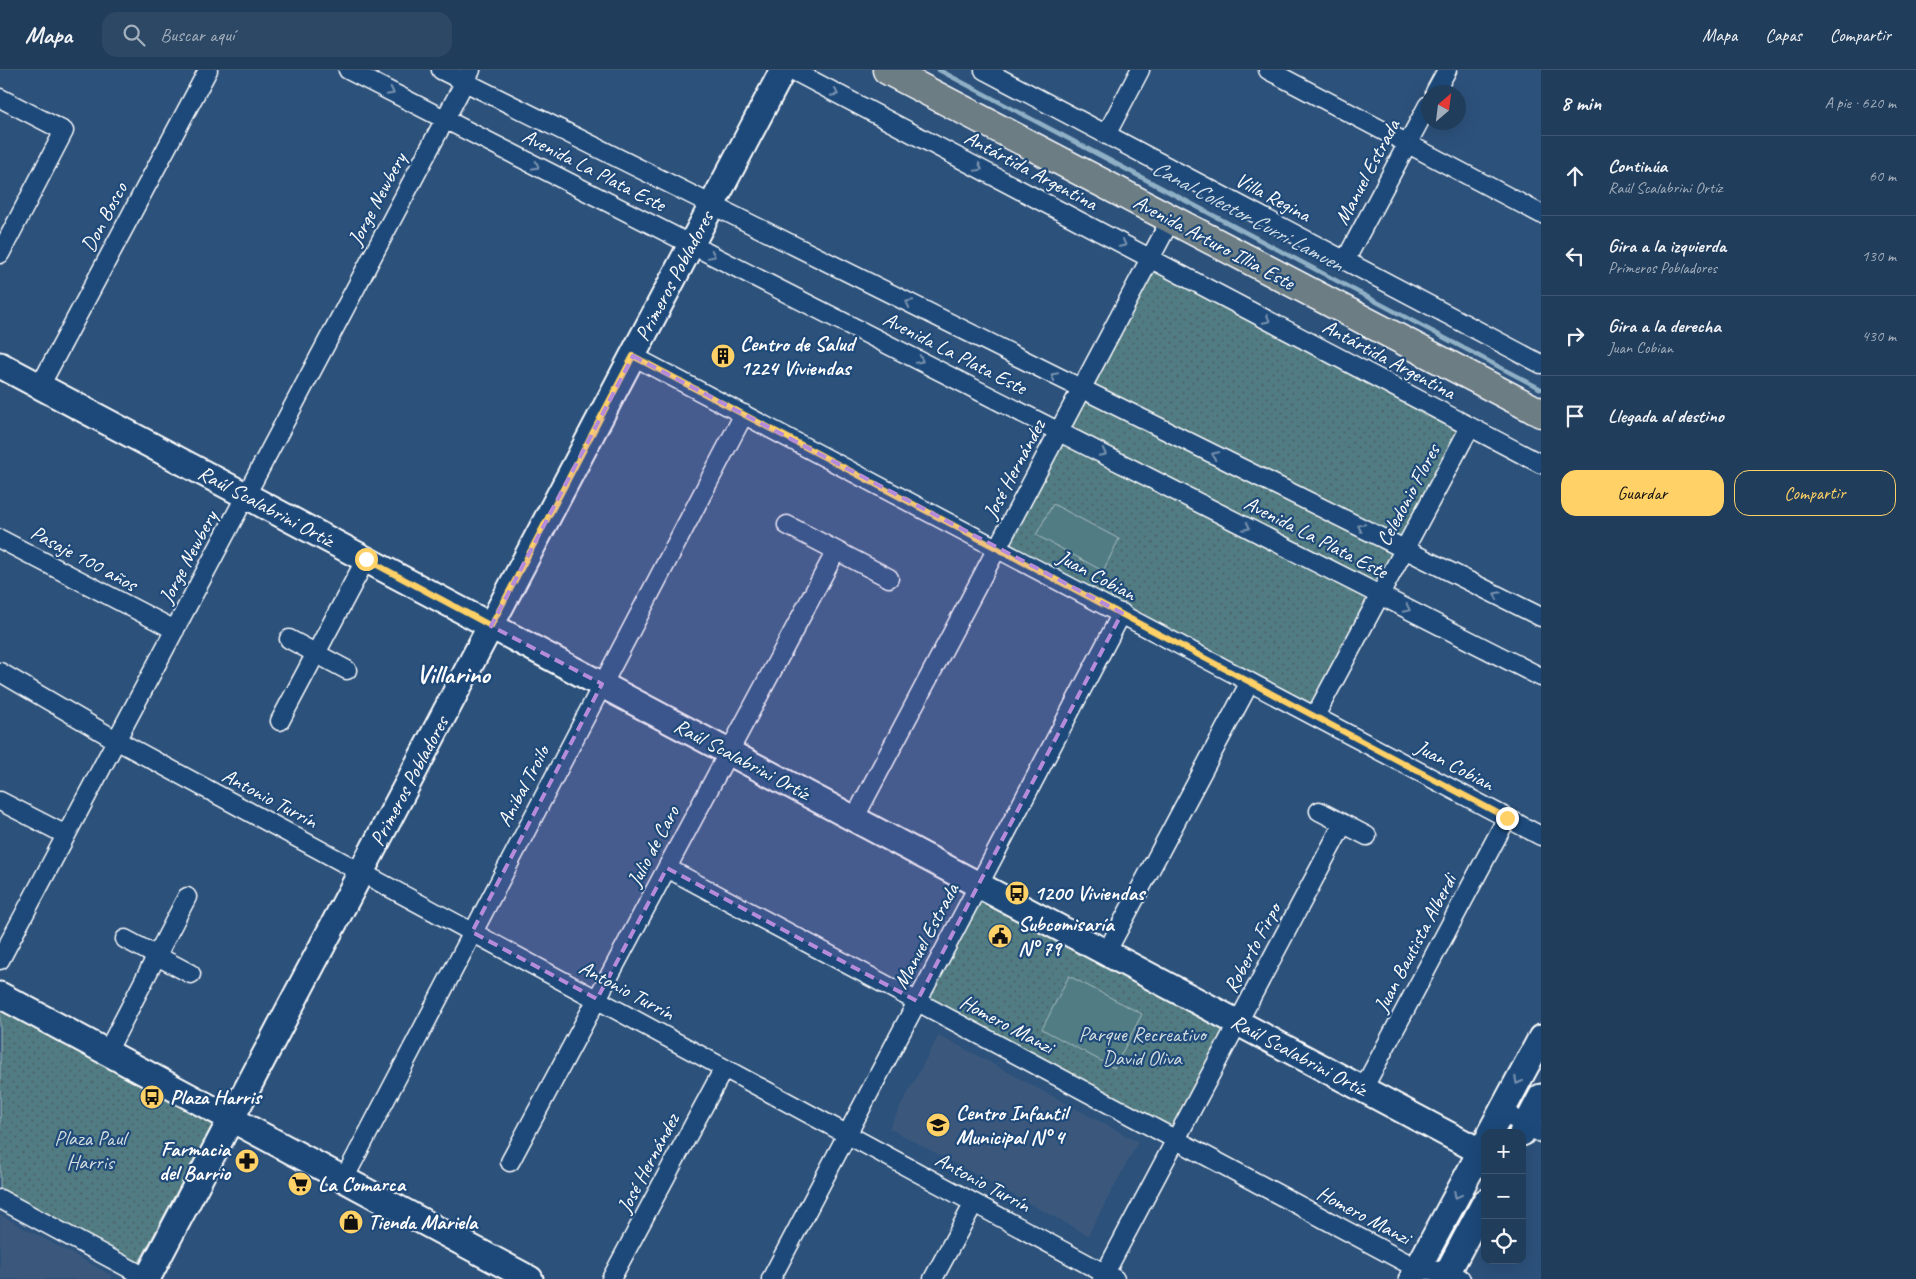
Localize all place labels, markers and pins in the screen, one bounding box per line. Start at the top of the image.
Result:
place label: Centro de Salud 1224 Viviendas [740,331,857,381]
building icon: Centro de Salud 1224 Viviendas [710,343,736,369]
bus stop icon: 1200 Viviendas [1004,880,1030,906]
place label: 1200 Viviendas [1034,880,1147,906]
place label: Subcomisaría N° 79 [1018,911,1115,961]
public building icon: Subcomisaría N° 79 [987,923,1013,949]
bus stop icon: Plaza Harris [139,1084,165,1110]
place label: Plaza Harris [170,1084,264,1110]
place label: Centro Infantil Municipal N° 4 [956,1100,1072,1150]
school or university icon: Centro Infantil Municipal N° 4 [925,1112,951,1138]
place label: Farmacia del Barrio [159,1136,232,1186]
pharmacy icon: Farmacia del Barrio [234,1148,260,1174]
supermarket icon: La Comarca [287,1171,313,1197]
place label: La Comarca [318,1171,407,1197]
shop icon: Tienda Mariela [338,1209,364,1235]
place label: Tienda Mariela [368,1209,479,1235]

